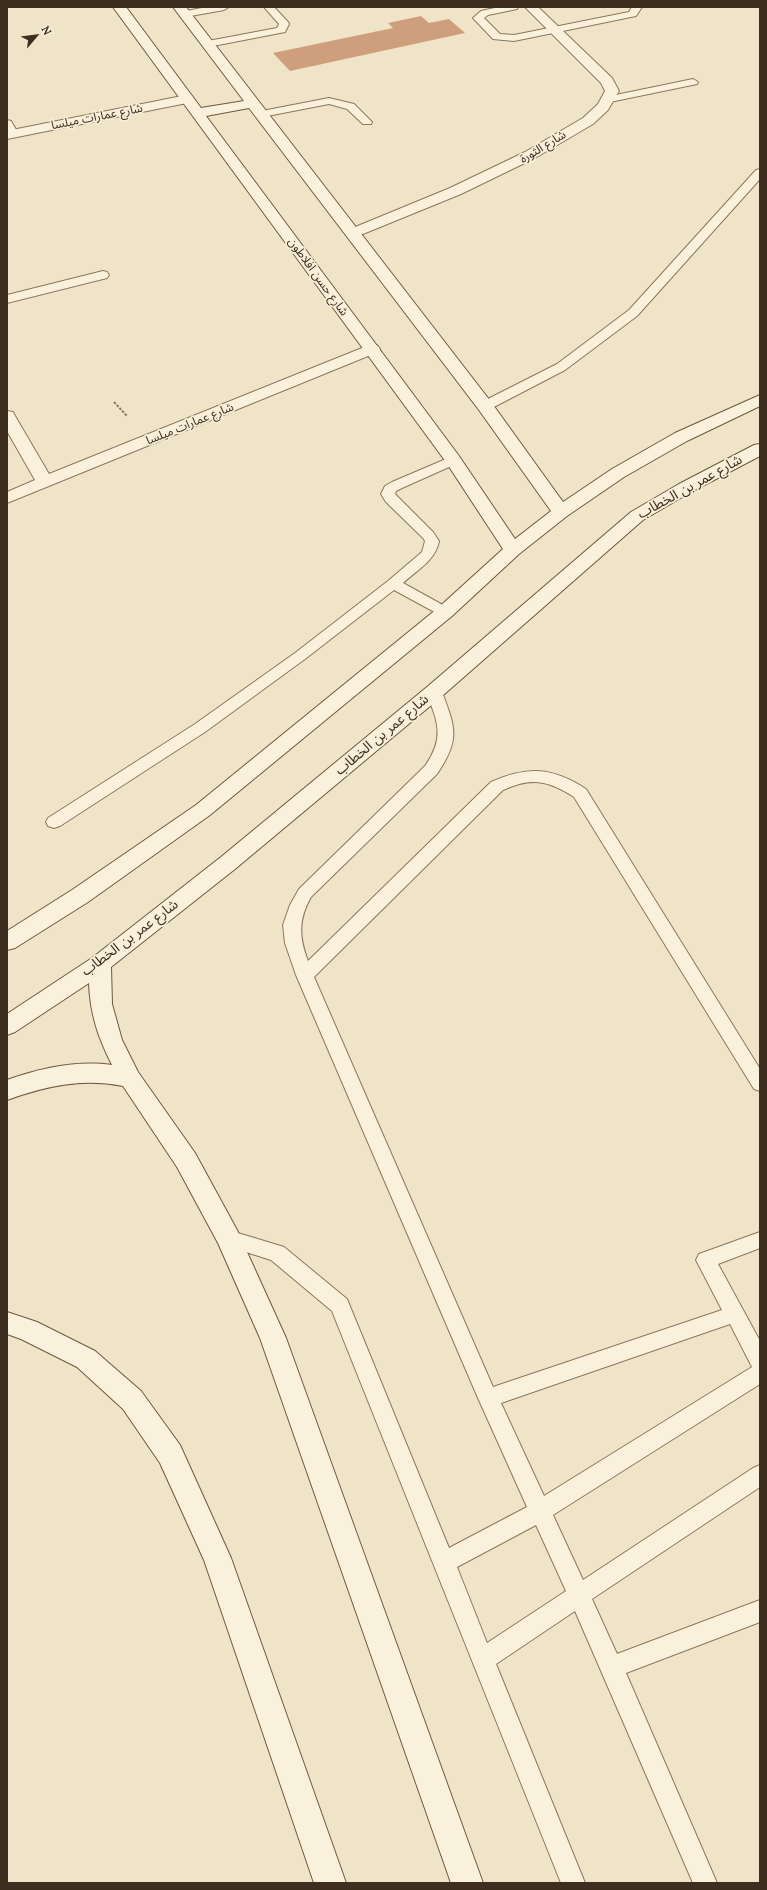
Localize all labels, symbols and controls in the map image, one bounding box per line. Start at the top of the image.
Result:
north arrow [16,16,56,56]
text: N [38,23,55,37]
street label: شارع عمارات ميلسا [50,101,144,133]
street label: شارع الثورة [517,128,569,166]
street label: شارع حسن افلاطون [285,235,351,319]
street label: شارع عمارات ميلسا [144,400,236,448]
street label: شارع عمر بن الخطاب [635,451,745,523]
street label: شارع عمر بن الخطاب [332,691,432,779]
street label: شارع عمر بن الخطاب [78,896,182,980]

